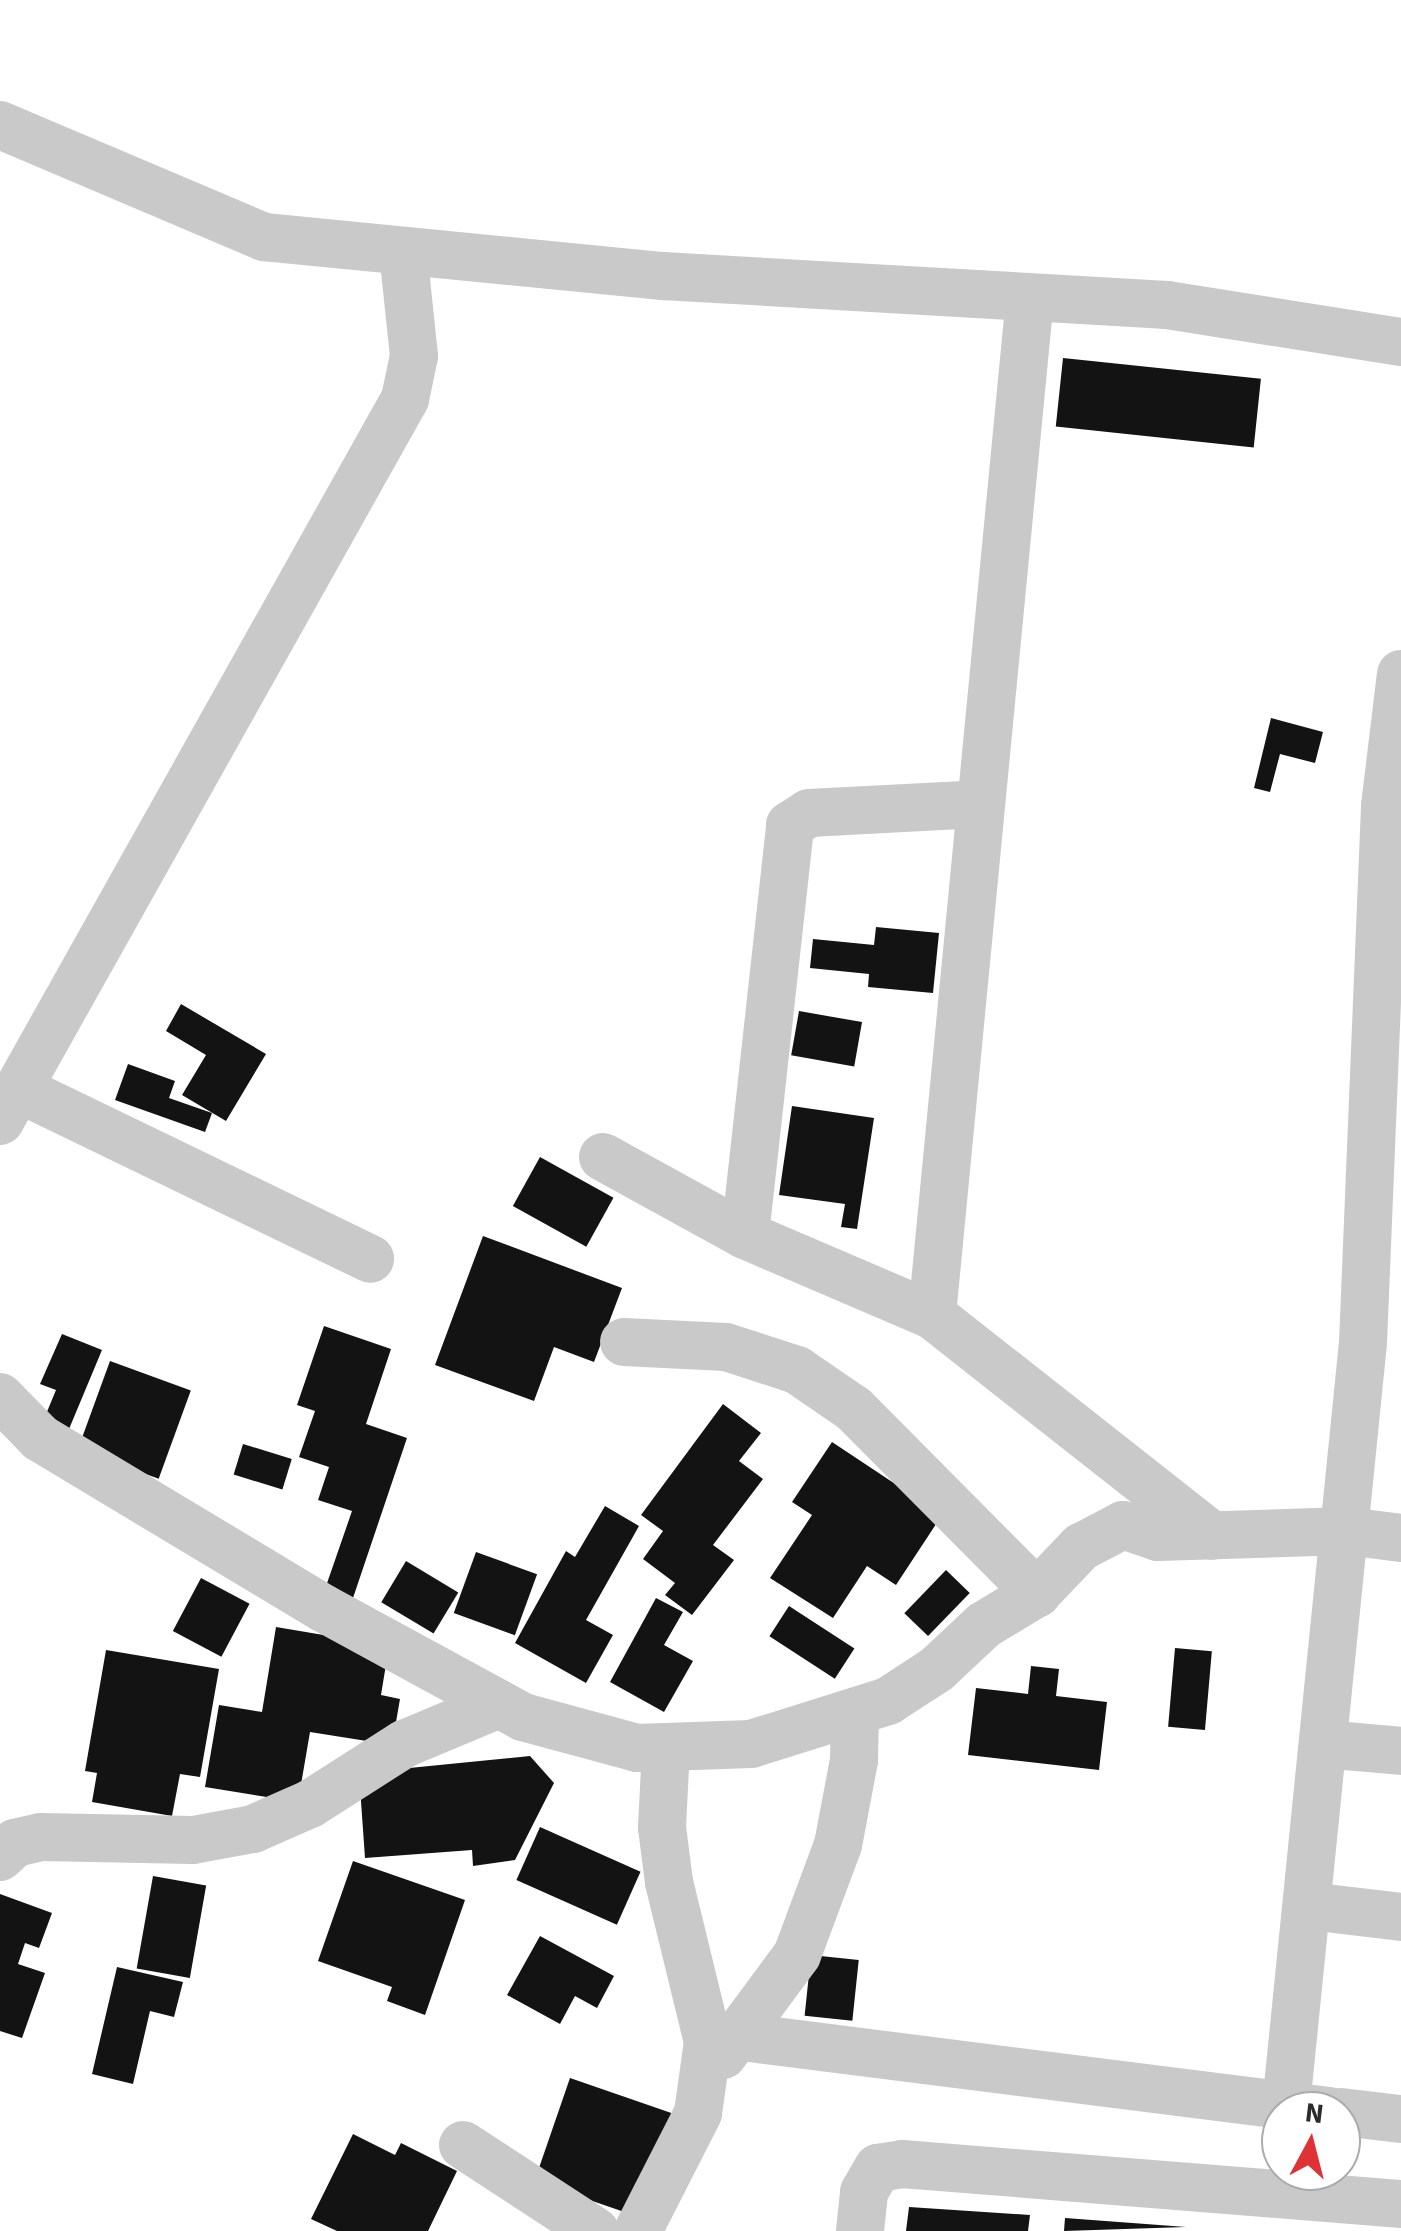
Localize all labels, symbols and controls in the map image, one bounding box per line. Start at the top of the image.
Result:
north arrow [1261,2091,1361,2191]
text: N [1303,2092,1326,2134]

